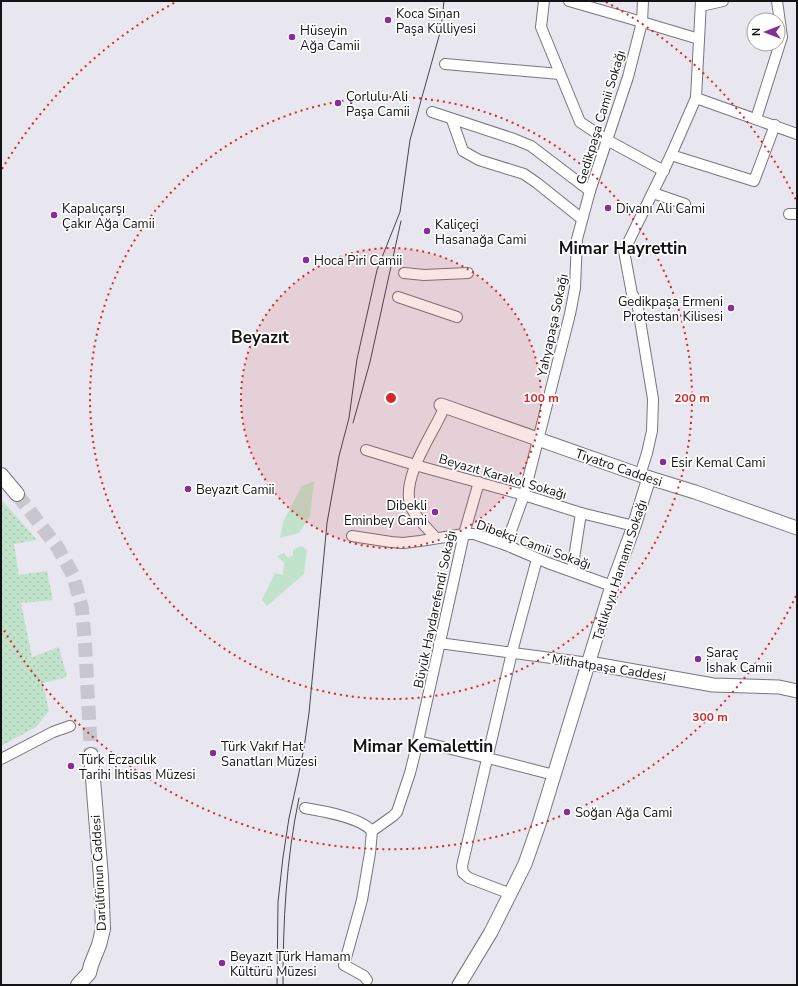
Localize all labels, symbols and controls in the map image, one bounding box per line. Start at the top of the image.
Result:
place label: Koca Sinan Paşa Külliyesi [396,5,476,38]
north arrow [746,12,786,52]
marker: Koca Sinan Paşa Külliyesi [383,15,393,25]
place label: Hüseyin Ağa Camii [300,22,360,55]
text: N [749,28,764,36]
marker: Hüseyin Ağa Camii [287,32,297,42]
street label: Gedikpaşa Camii Sokağı [572,48,630,187]
place label: Çorlulu Ali Paşa Camii [346,88,410,121]
marker: Çorlulu Ali Paşa Camii [333,98,343,108]
place label: Kapalıçarşı Çakır Ağa Camii [62,200,155,233]
place label: Divanı Ali Cami [616,200,705,218]
marker: Divanı Ali Cami [603,203,613,213]
marker: Kapalıçarşı Çakır Ağa Camii [49,210,59,220]
place label: Kaliçeçi Hasanağa Cami [435,216,527,249]
marker: Kaliçeçi Hasanağa Cami [422,226,432,236]
district label: Mimar Hayrettin [559,237,687,260]
place label: Hoca Piri Camii [314,252,402,270]
marker: Hoca Piri Camii [301,255,311,265]
street label: Yahyapaşa Sokağı [533,272,573,379]
place label: Gedikpaşa Ermeni Protestan Kilisesi [618,293,723,326]
marker: Gedikpaşa Ermeni Protestan Kilisesi [726,303,736,313]
district label: Beyazıt [231,326,289,349]
text: 100 m [523,390,559,406]
text: 200 m [674,390,710,406]
centre of rings [384,391,398,405]
street label: Tiyatro Caddesi [573,445,665,491]
street label: Beyazıt Karakol Sokağı [437,450,569,504]
place label: Esir Kemal Cami [671,454,765,472]
marker: Esir Kemal Cami [658,457,668,467]
place label: Beyazıt Camii [196,481,275,499]
marker: Beyazıt Camii [183,484,193,494]
place label: Dibekli Eminbey Cami [344,497,427,530]
street label: Tatlıkuyu Hamamı Sokağı [589,497,651,643]
marker: Dibekli Eminbey Cami [430,507,440,517]
street label: Dibekçi Camii Sokağı [474,516,594,574]
street label: Büyük Haydarefendi Sokağı [409,529,460,690]
place label: Saraç İshak Camii [706,644,772,677]
street label: Mithatpaşa Caddesi [551,650,667,686]
marker: Saraç İshak Camii [693,654,703,664]
text: 300 m [692,709,728,725]
district label: Mimar Kemalettin [353,735,493,758]
place label: Türk Vakıf Hat Sanatları Müzesi [221,738,317,771]
marker: Türk Vakıf Hat Sanatları Müzesi [208,748,218,758]
place label: Türk Eczacılık Tarihi İhtisas Müzesi [79,751,196,784]
marker: Türk Eczacılık Tarihi İhtisas Müzesi [66,761,76,771]
place label: Soğan Ağa Cami [575,804,672,822]
marker: Soğan Ağa Cami [562,807,572,817]
street label: Darülfünun Caddesi [87,815,111,931]
place label: Beyazıt Türk Hamam Kültürü Müzesi [230,948,351,981]
marker: Beyazıt Türk Hamam Kültürü Müzesi [217,958,227,968]

